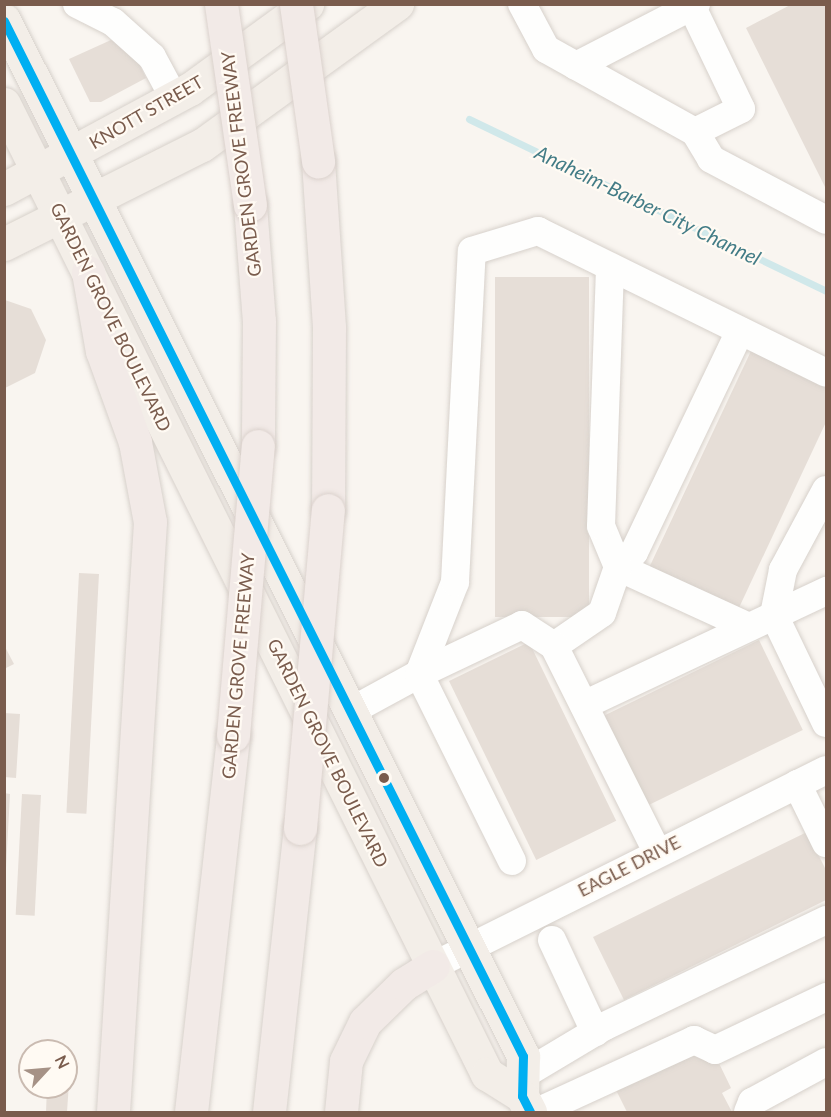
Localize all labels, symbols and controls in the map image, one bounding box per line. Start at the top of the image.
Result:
street label: GARDEN GROVE FREEWAY [216,50,266,278]
street label: KNOTT STREET [85,71,207,153]
water label: Anaheim-Barber City Channel [531,140,765,270]
street label: GARDEN GROVE BOULEVARD [46,199,176,435]
street label: GARDEN GROVE FREEWAY [217,552,259,780]
street label: GARDEN GROVE BOULEVARD [263,635,393,871]
unlabelled marker [378,772,390,784]
street label: EAGLE DRIVE [574,831,684,901]
north arrow [18,1039,78,1099]
text: N [52,1052,74,1071]

